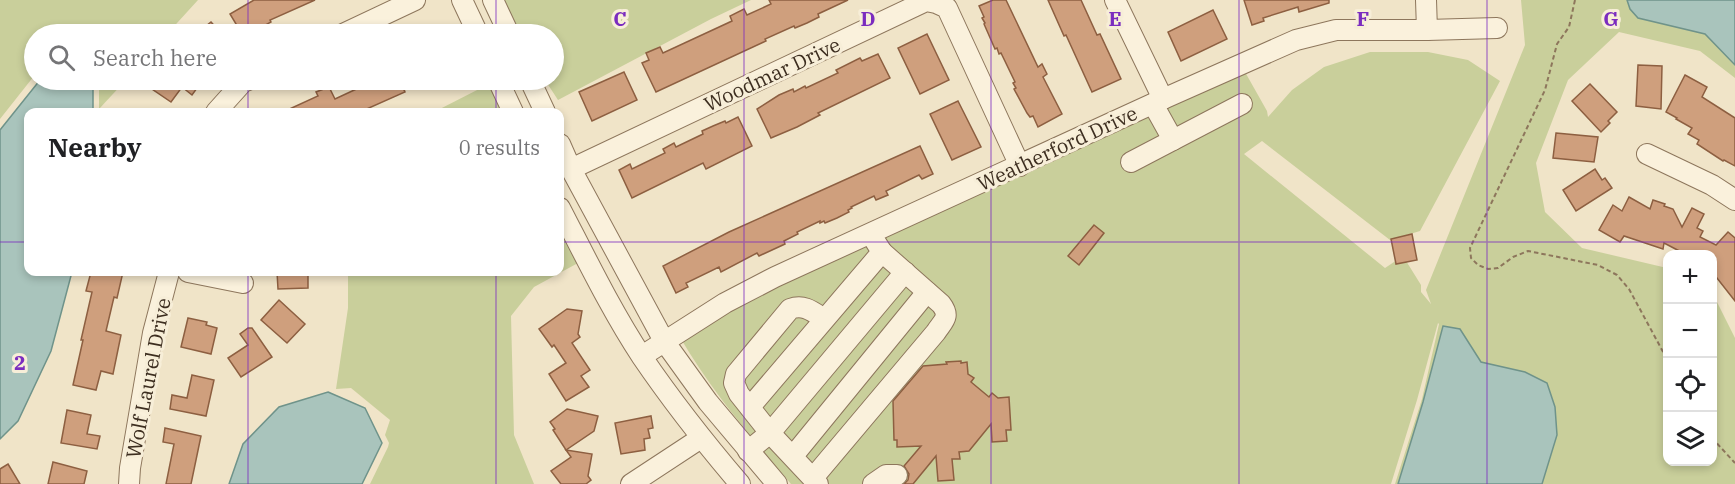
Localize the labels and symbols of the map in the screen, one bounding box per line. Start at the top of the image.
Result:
text: C [613,5,627,32]
text: D [860,5,876,32]
text: E [1108,5,1122,32]
text: F [1357,5,1369,32]
text: G [1603,5,1619,32]
street label: Woodmar Drive [699,31,845,117]
street label: Weatherford Drive [973,99,1141,197]
street label: Wolf Laurel Drive [119,295,177,461]
text: 2 [14,349,26,376]

